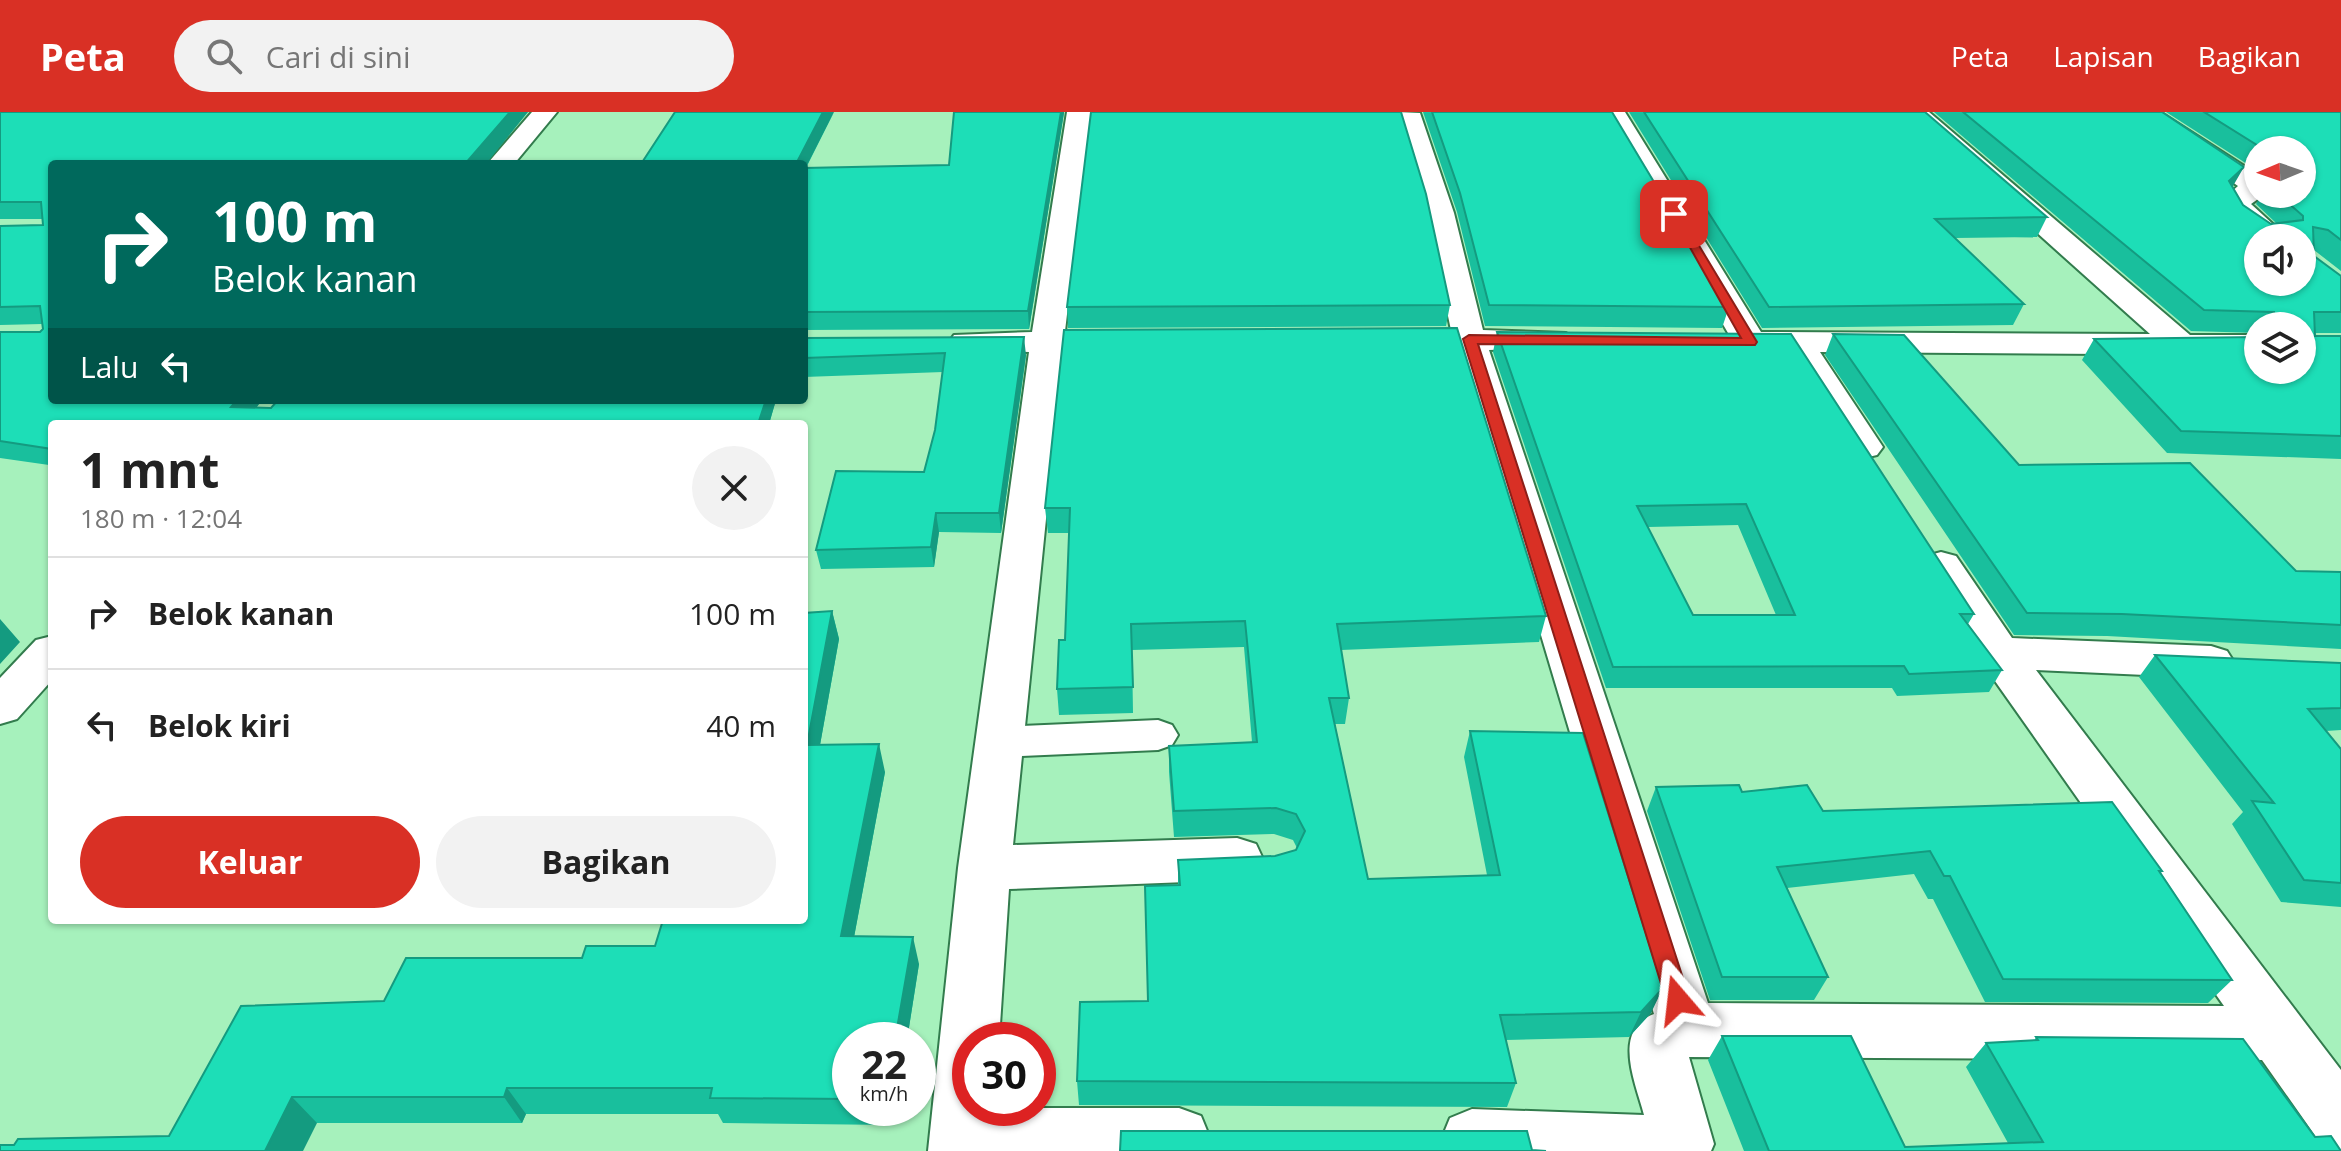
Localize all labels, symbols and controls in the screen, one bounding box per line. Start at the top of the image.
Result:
search box [174,20,734,92]
text: Peta [40,30,126,82]
icon: search [202,34,246,78]
text: Cari di sini [266,36,411,77]
text: Peta [1951,37,2009,75]
text: Lapisan [2053,37,2154,75]
text: Bagikan [2198,37,2301,75]
north arrow [2244,136,2316,208]
map controls [2244,136,2316,384]
pin [1640,180,1708,248]
text: 100 m [212,182,378,258]
icon: right [80,192,184,296]
icon: arrive [1652,192,1696,236]
button: sound [2244,224,2316,296]
text: Belok kanan [212,254,418,303]
button: layers [2244,312,2316,384]
icon: left [154,344,198,388]
text: Lalu [80,346,138,387]
text: 1 mnt [80,437,219,502]
button: close [692,446,776,530]
text: 180 m · 12:04 [80,500,242,536]
icon: right [80,591,124,635]
text: Belok kanan [148,593,334,634]
text: 100 m [689,593,776,634]
icon: left [80,703,124,747]
text: Belok kiri [148,705,291,746]
text: 40 m [706,705,776,746]
button: Keluar [80,816,420,908]
button: Bagikan [436,816,776,908]
position arrow [1636,958,1720,1042]
speed limit sign: 30 [952,1022,1056,1126]
text: 22 [861,1036,907,1091]
text: km/h [860,1080,908,1107]

